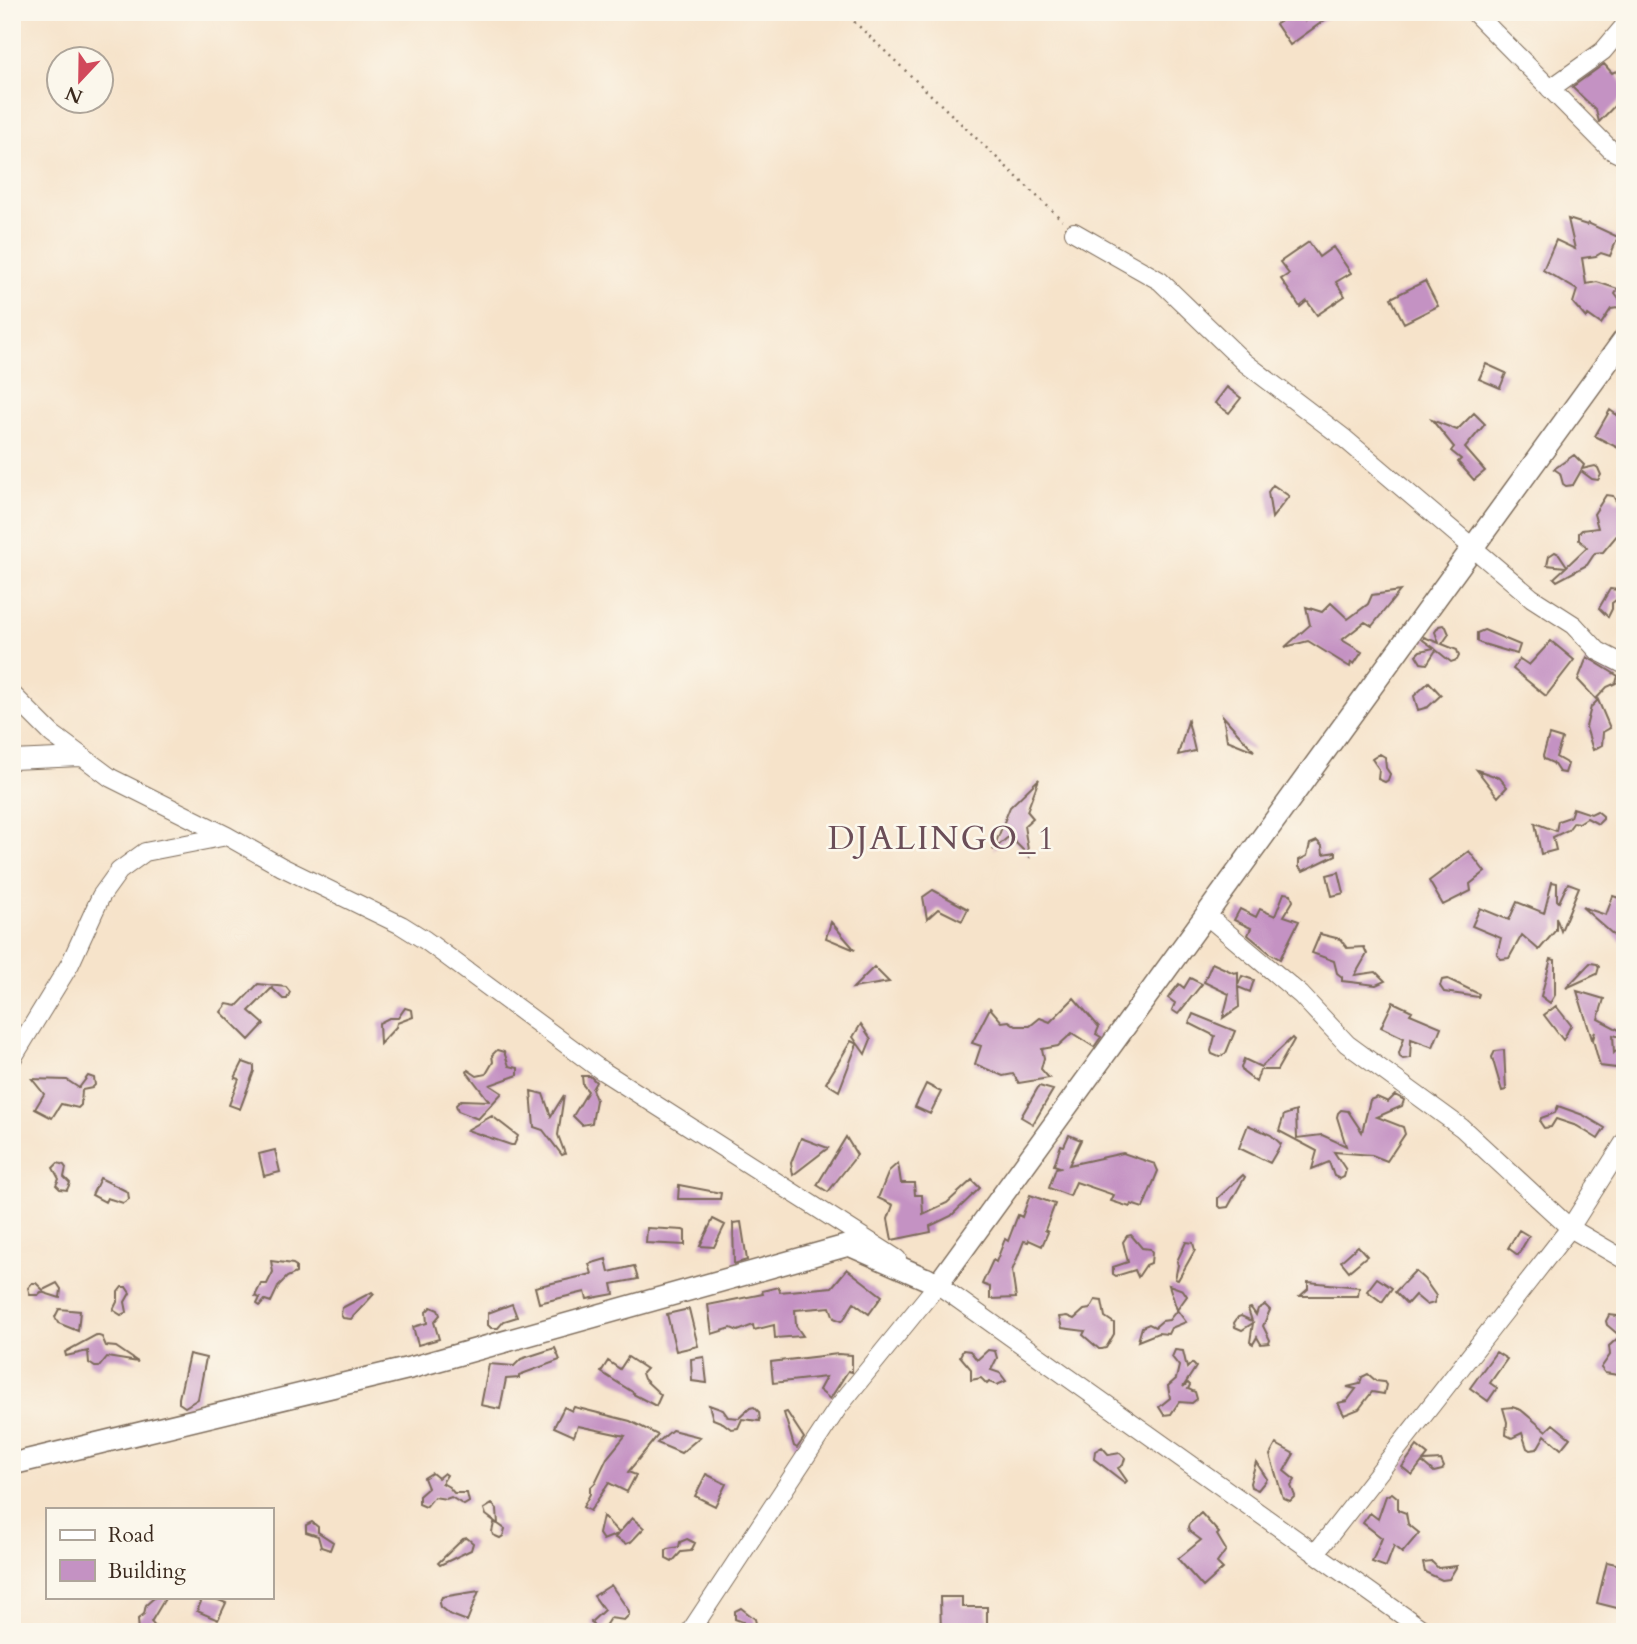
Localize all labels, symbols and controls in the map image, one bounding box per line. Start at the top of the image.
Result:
north arrow [46,46,116,116]
text: N [61,80,87,110]
district label: DJALINGO_1 [828,816,1056,861]
legend [46,1508,273,1598]
text: Road [108,1521,154,1550]
text: Building [108,1557,186,1586]

